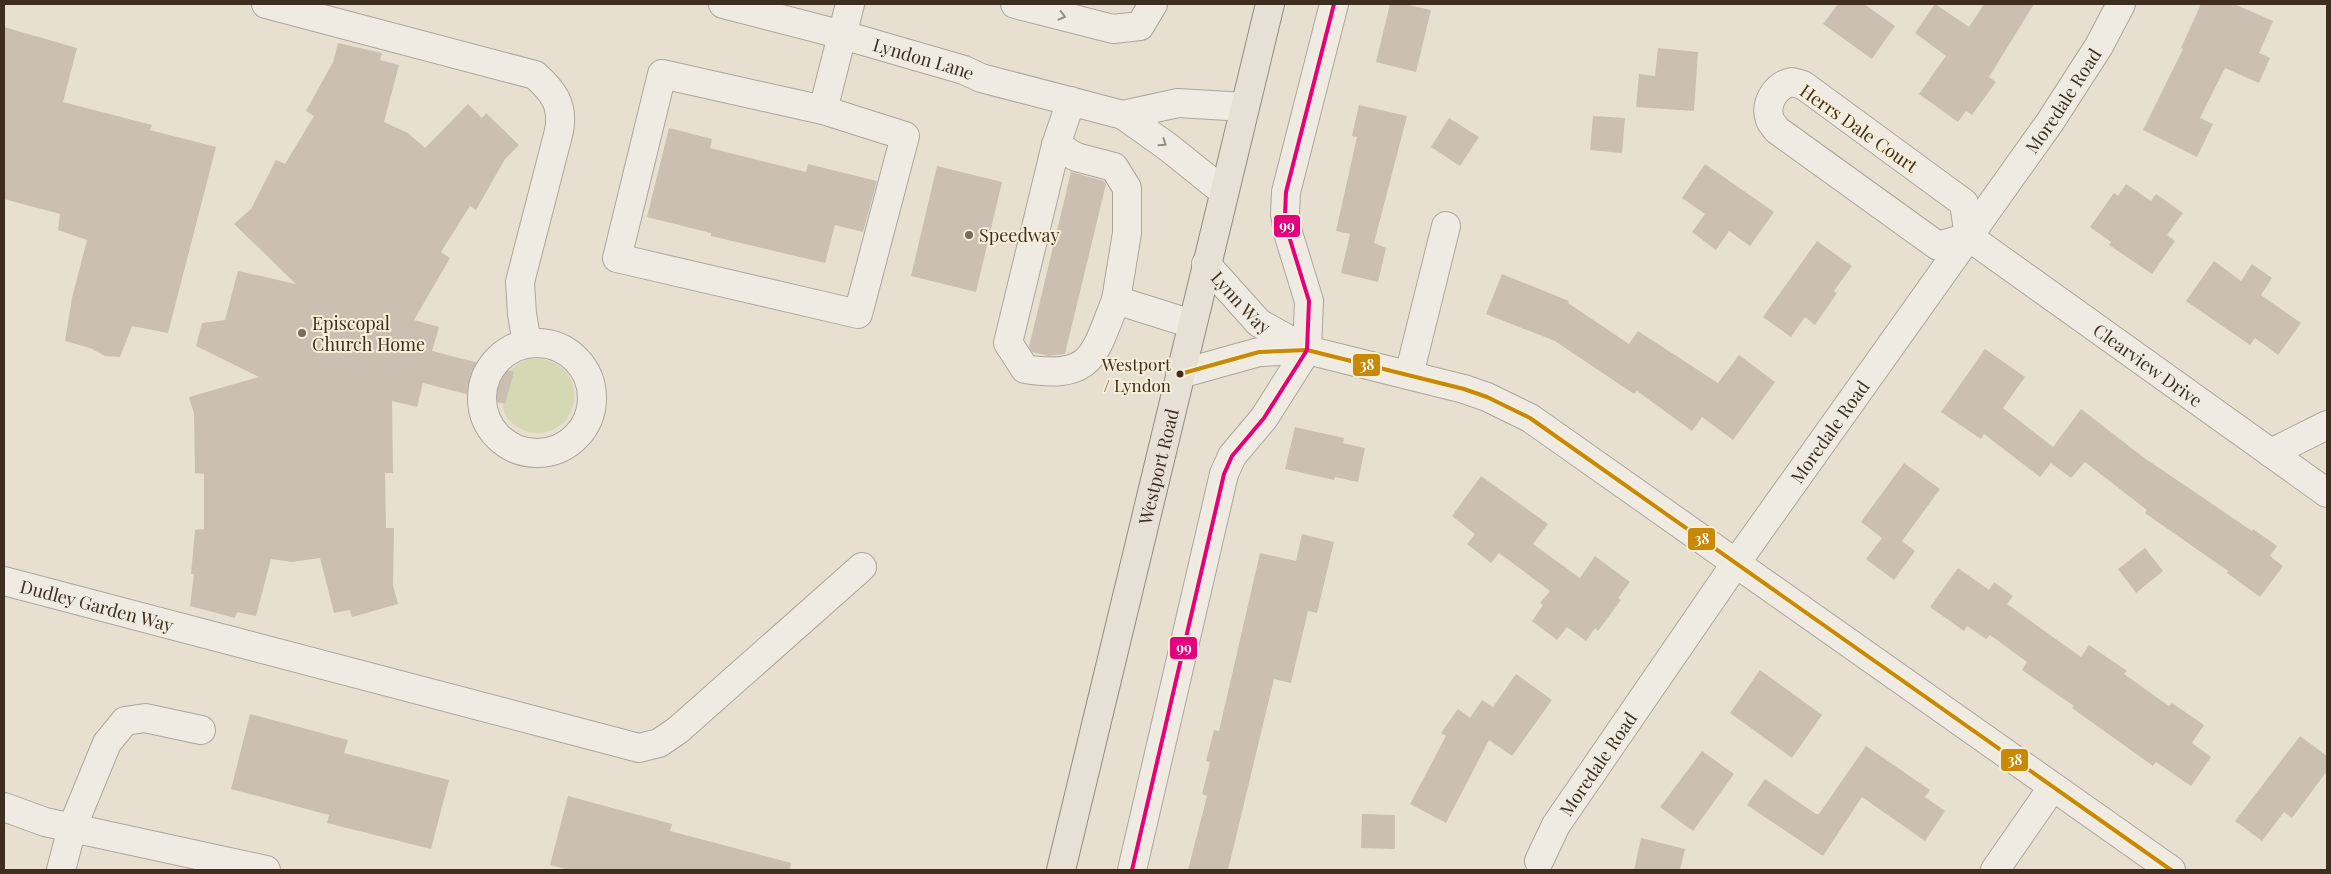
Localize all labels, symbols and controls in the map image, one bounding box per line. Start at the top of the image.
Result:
one-way arrow [1058,10,1067,21]
street label: Lyndon Lane [870,32,978,85]
street label: Moredale Road [2020,43,2107,158]
street label: Herrs Dale Court [1795,78,1923,178]
one-way arrow [1157,137,1167,146]
line badge: 99 [1273,214,1301,238]
text: 99 [1279,216,1295,235]
place label: Speedway [979,223,1060,247]
marker: Speedway [963,229,975,241]
street label: Lynn Way [1206,266,1275,339]
place label: Episcopal Church Home [312,311,425,356]
street label: Clearview Drive [2089,318,2207,412]
marker: Episcopal Church Home [296,327,308,339]
place label: Westport / Lyndon [1101,353,1172,396]
line badge: 38 [1352,353,1381,377]
text: 38 [1360,355,1374,374]
marker: Westport / Lyndon [1175,369,1185,379]
street label: Moredale Road [1785,375,1875,488]
street label: Westport Road [1133,406,1184,528]
line badge: 38 [1687,527,1716,551]
text: 38 [1695,529,1709,548]
street label: Dudley Garden Way [18,574,176,637]
line badge: 99 [1169,636,1198,660]
text: 99 [1176,638,1192,657]
street label: Moredale Road [1554,707,1642,821]
line badge: 38 [2000,748,2029,772]
text: 38 [2008,750,2022,769]

